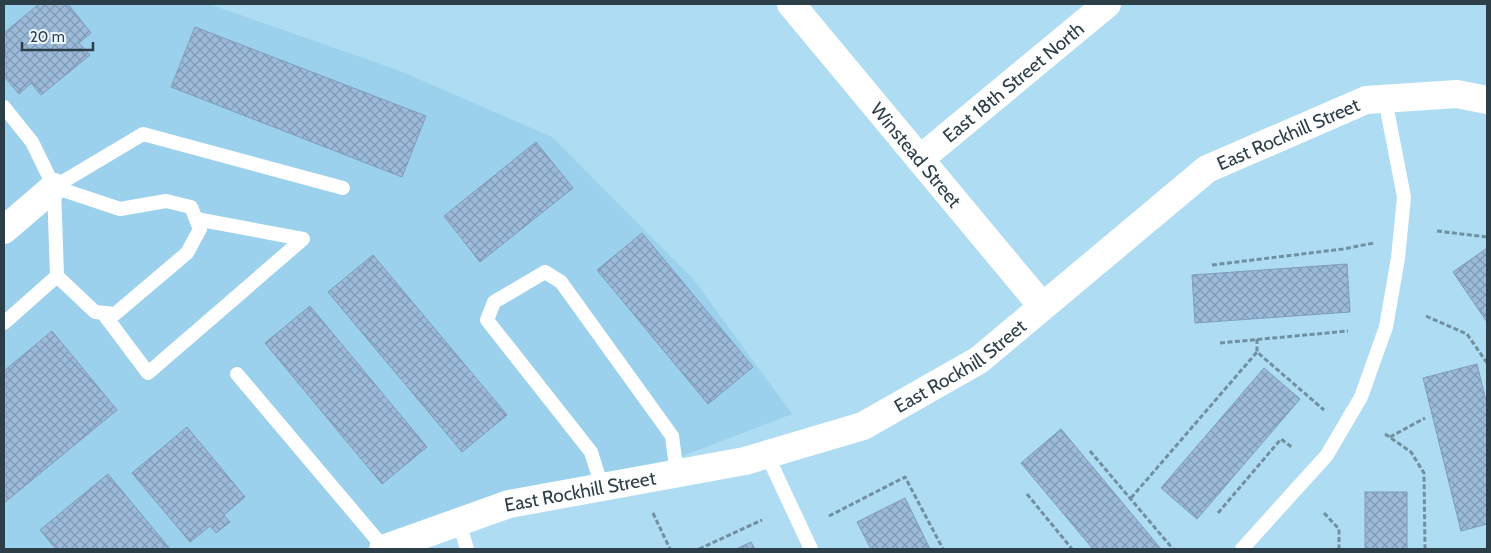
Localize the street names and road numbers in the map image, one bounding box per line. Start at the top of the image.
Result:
street label: East 18th Street North [938,17,1089,147]
street label: East Rockhill Street [1213,93,1364,175]
street label: Winstead Street [866,98,966,213]
street label: East Rockhill Street [890,314,1031,418]
street label: East Rockhill Street [503,466,658,517]

